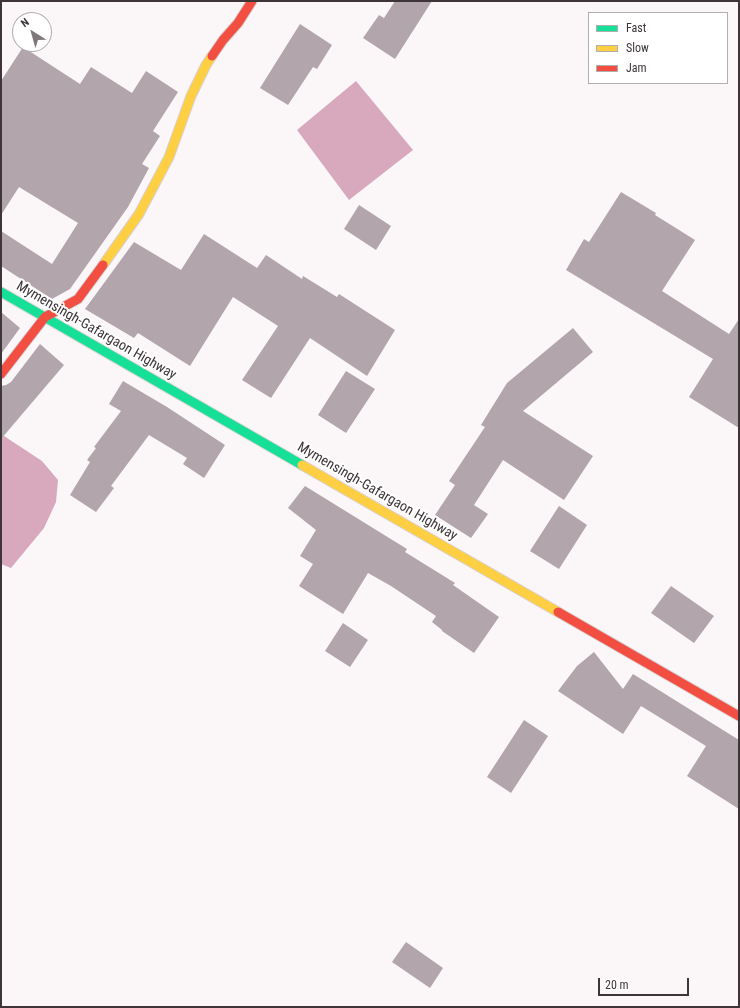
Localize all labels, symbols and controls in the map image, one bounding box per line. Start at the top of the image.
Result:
north arrow [12,12,52,52]
legend [588,12,728,84]
text: N [18,16,32,30]
text: Fast [626,21,646,35]
text: Slow [626,41,649,55]
text: Jam [626,61,647,75]
street label: Mymensingh-Gafargaon Highway [13,278,179,384]
street label: Mymensingh-Gafargaon Highway [294,439,460,545]
scale bar [600,970,691,996]
text: 20 m [605,978,629,992]

